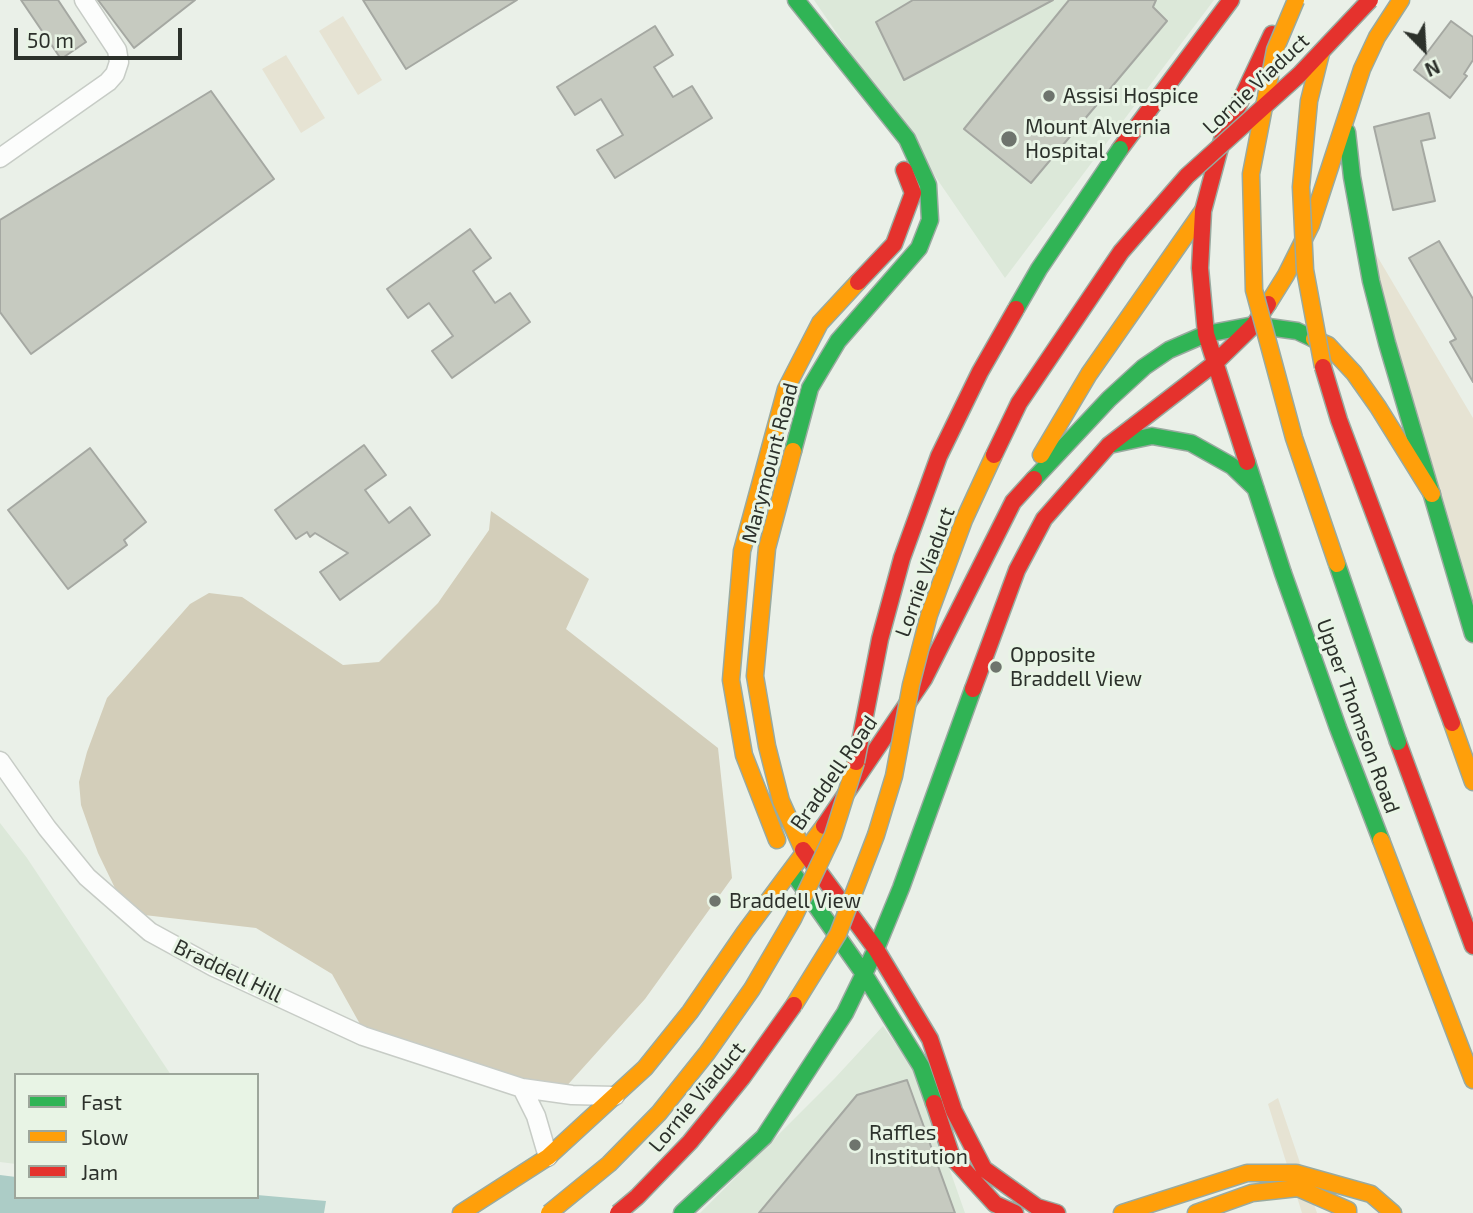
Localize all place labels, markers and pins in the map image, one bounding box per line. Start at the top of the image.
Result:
place label: Assisi Hospice [1063,83,1199,109]
marker: Assisi Hospice [1041,88,1057,104]
place label: Mount Alvernia Hospital [1025,114,1171,164]
marker: Mount Alvernia Hospital [999,129,1019,149]
place label: Opposite Braddell View [1010,642,1142,692]
marker: Opposite Braddell View [988,659,1004,675]
place label: Braddell View [729,888,861,914]
marker: Braddell View [707,893,723,909]
place label: Raffles Institution [869,1120,968,1170]
marker: Raffles Institution [847,1137,863,1153]

